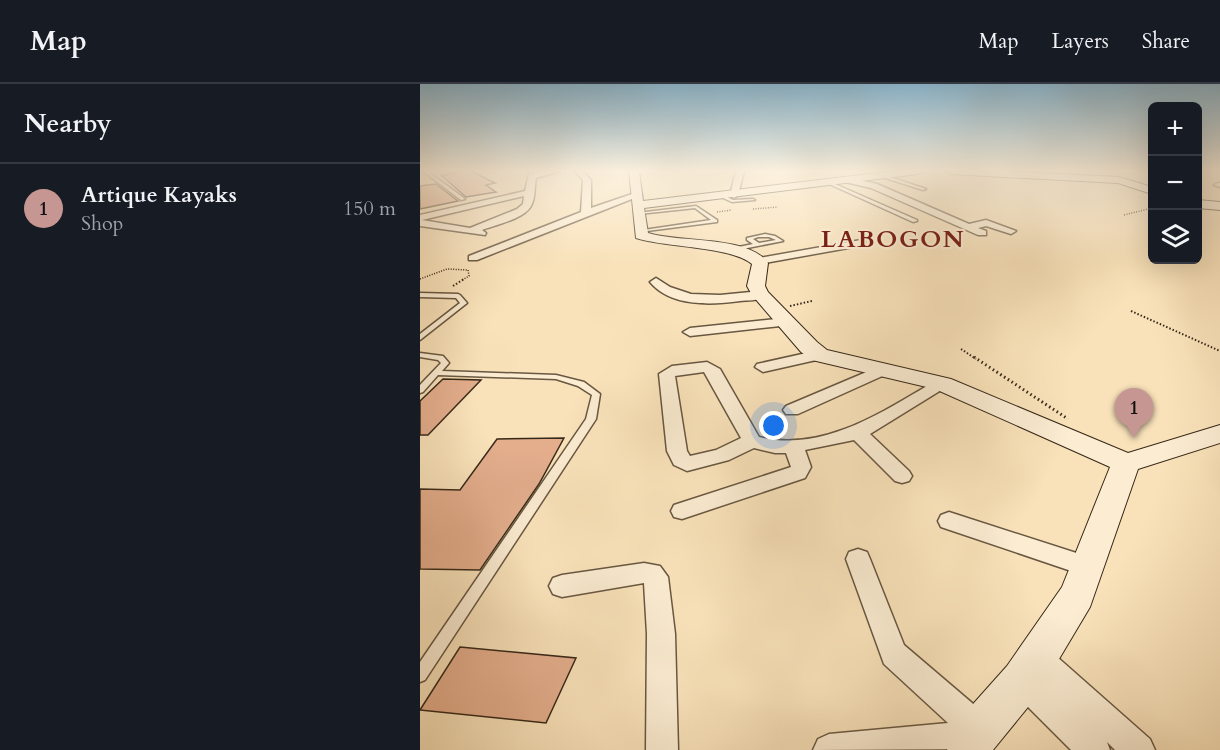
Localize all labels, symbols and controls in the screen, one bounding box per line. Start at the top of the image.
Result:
text: Map [30,22,87,60]
text: Map [979,27,1019,56]
text: Layers [1052,27,1109,56]
text: Share [1142,27,1190,56]
map controls [1148,102,1202,264]
button: + [1148,102,1202,156]
text: Nearby [24,106,112,141]
button: − [1148,156,1202,210]
text: Artique Kayaks [81,180,237,210]
text: 1 [38,195,49,222]
text: 150 m [343,195,396,222]
text: Shop [81,210,123,237]
button: layers [1148,210,1202,264]
district label: LABOGON [821,223,965,256]
pin: 1 [1114,388,1154,438]
your location [759,411,788,440]

